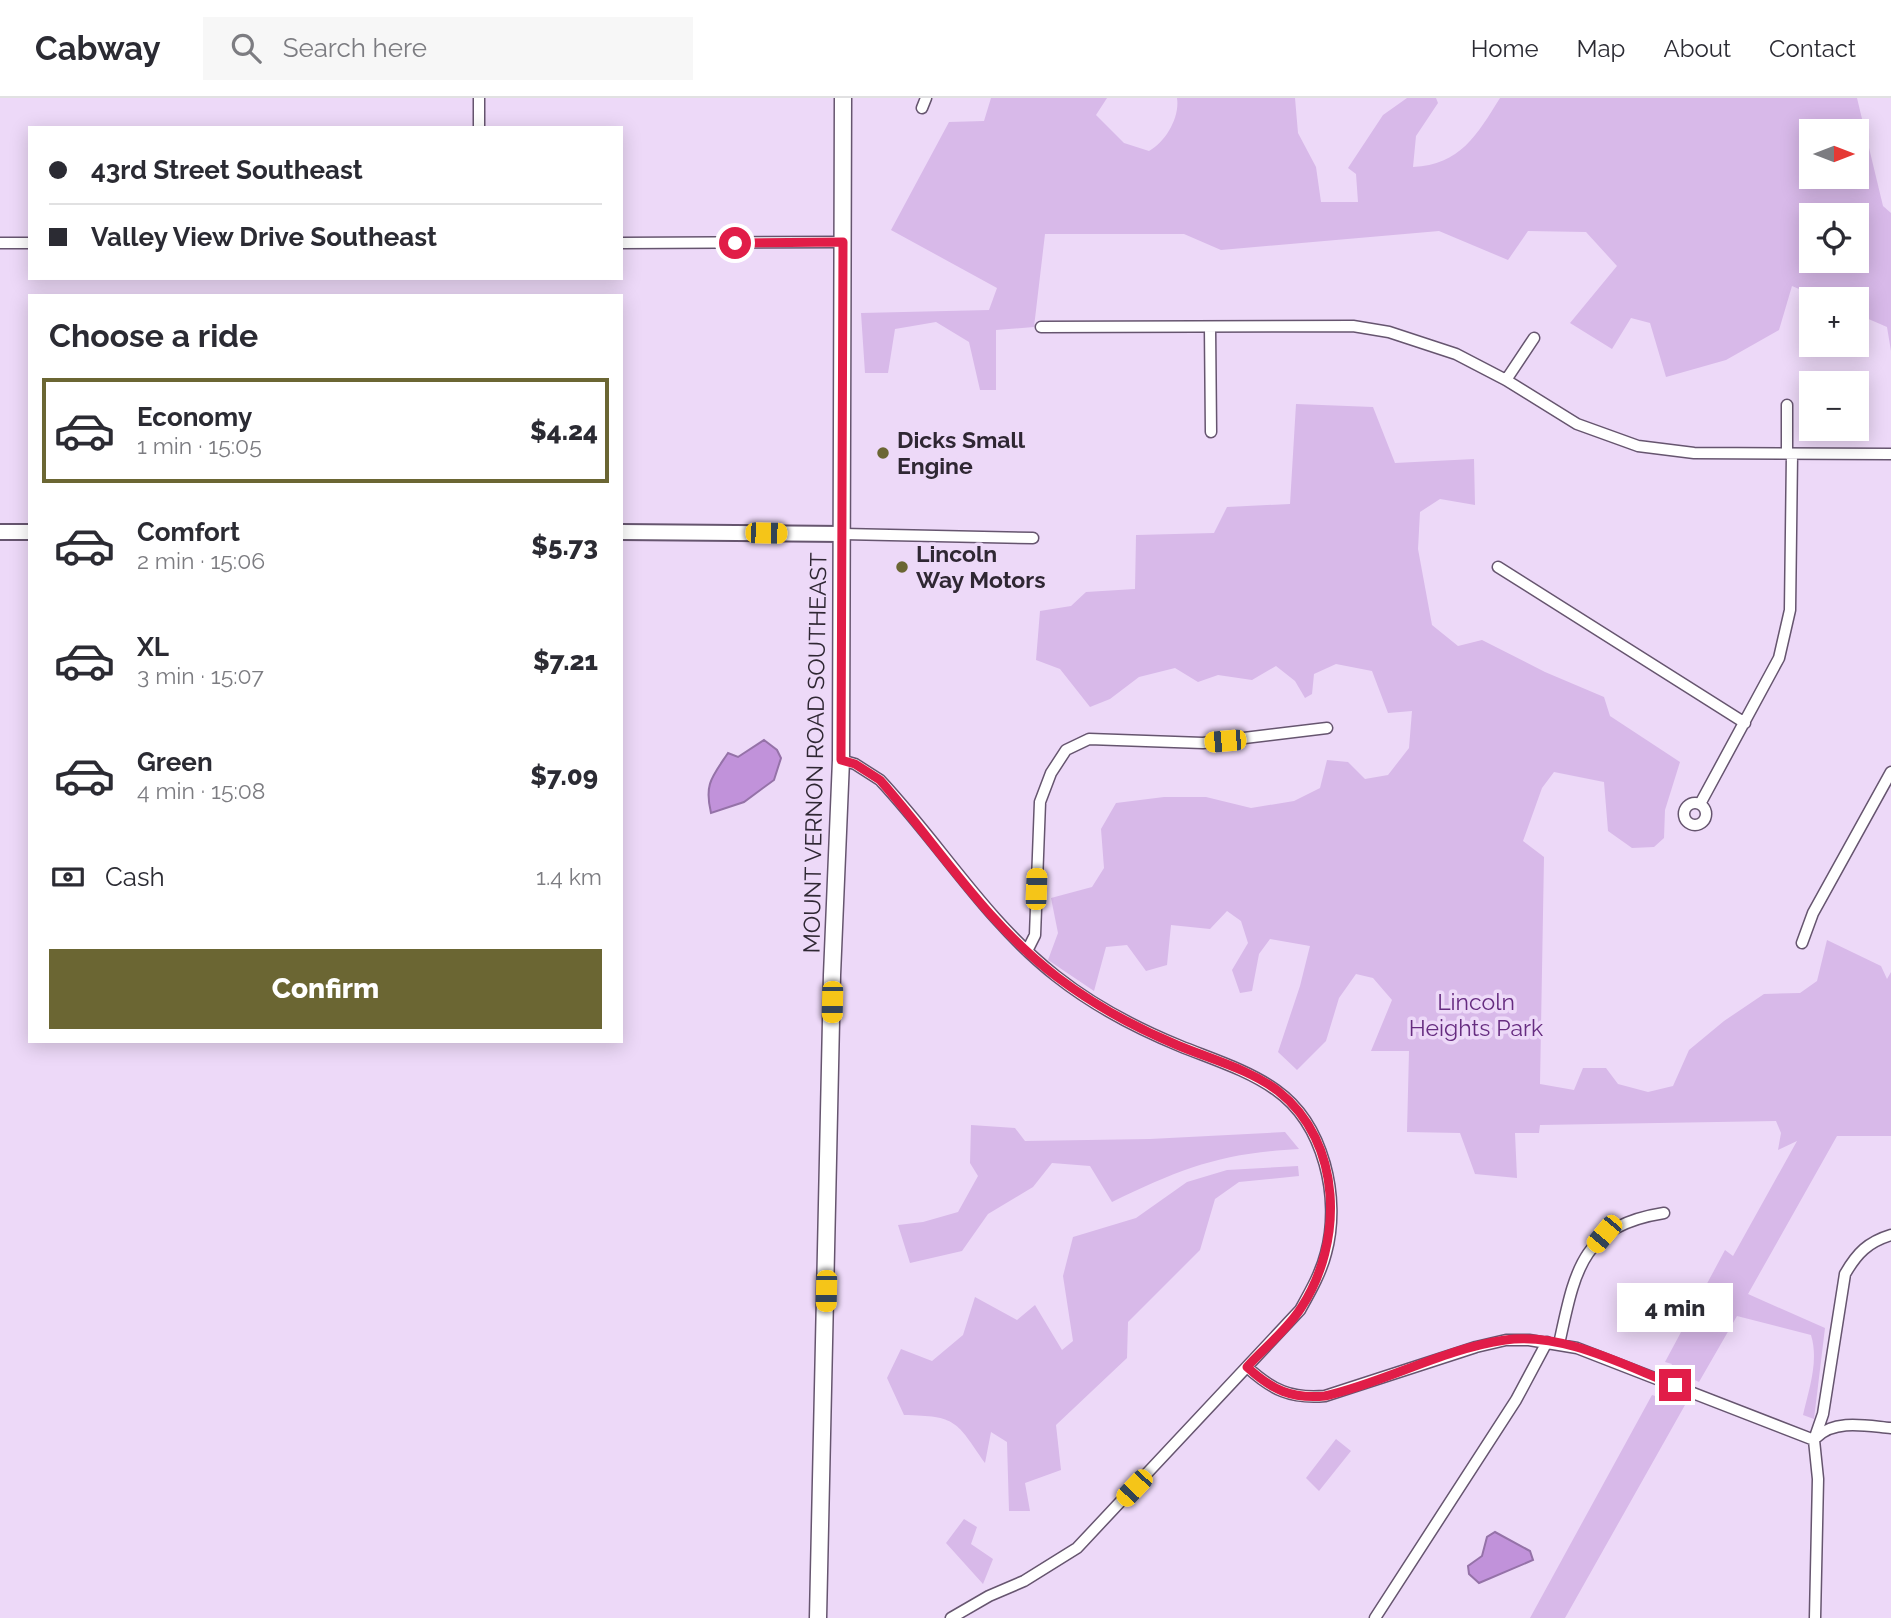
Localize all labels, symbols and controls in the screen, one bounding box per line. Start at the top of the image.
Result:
search box [203,17,693,80]
text: Cabway [35,29,161,68]
icon: search [227,29,265,67]
text: Search here [283,33,427,63]
text: Home [1471,34,1539,63]
text: Map [1577,34,1625,63]
text: About [1663,34,1731,63]
text: Contact [1769,34,1856,63]
north arrow [1799,119,1869,189]
map controls [1799,119,1869,441]
text: 43rd Street Southeast [91,155,363,185]
button: locate [1799,203,1869,273]
text: Valley View Drive Southeast [91,222,437,252]
route start [719,227,751,259]
button: + [1799,287,1869,357]
text: Choose a ride [49,317,258,354]
button: − [1799,371,1869,441]
icon: car [53,399,116,462]
text: Economy [137,402,252,432]
text: $4.24 [530,416,598,446]
place label: Dicks Small Engine [897,426,1026,479]
text: 1 min · 15:05 [137,432,262,459]
marker: Dicks Small Engine [875,445,891,461]
icon: car [53,514,116,577]
text: Comfort [137,517,240,547]
car [745,522,788,544]
text: $5.73 [531,531,598,561]
place label: Lincoln Way Motors [916,540,1046,593]
text: 2 min · 15:06 [137,547,265,574]
street label: MOUNT VERNON ROAD SOUTHEAST [798,552,831,954]
marker: Lincoln Way Motors [894,559,910,575]
icon: car [53,629,116,692]
text: XL [137,632,169,662]
text: $7.21 [533,646,598,676]
text: 3 min · 15:07 [137,662,264,689]
car [1204,729,1247,753]
icon: car [53,744,116,807]
text: Green [137,747,213,777]
text: $7.09 [530,761,598,791]
text: 4 min · 15:08 [137,777,265,804]
icon: cash [49,858,87,896]
text: Cash [105,862,165,892]
text: 1.4 km [536,863,602,890]
car [1025,868,1048,910]
button: Confirm [49,949,602,1029]
car [822,981,843,1023]
park label: Lincoln Heights Park [1409,988,1543,1041]
car [1583,1211,1626,1257]
car [816,1270,837,1312]
callout: 4 min [1617,1284,1733,1332]
text: 4 min [1645,1294,1705,1321]
route end [1659,1369,1691,1401]
car [1112,1465,1157,1511]

